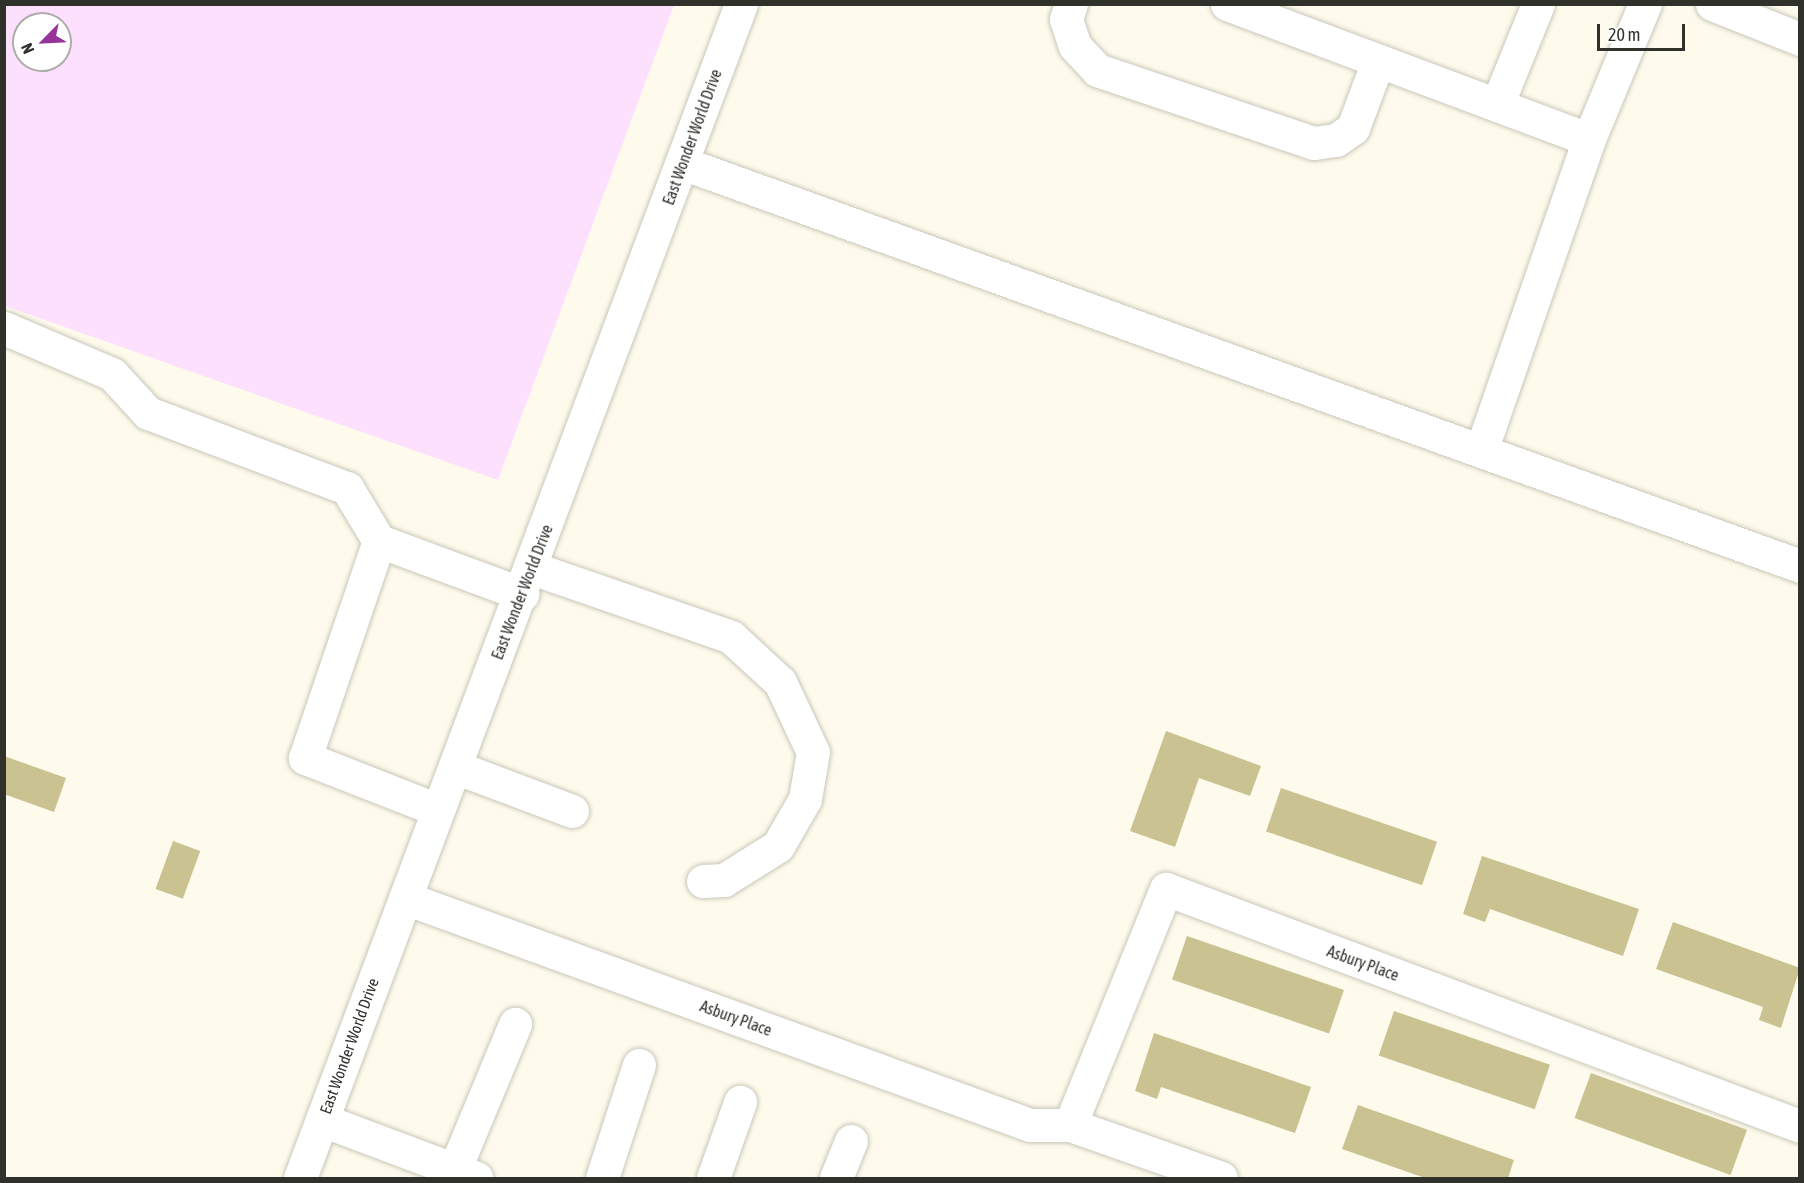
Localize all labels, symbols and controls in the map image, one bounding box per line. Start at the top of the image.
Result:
north arrow [12,12,72,72]
scale bar [1600,12,1688,50]
text: 20 m [1608,24,1640,45]
text: N [17,41,38,56]
street label: East Wonder World Drive [659,66,725,208]
street label: East Wonder World Drive [487,522,557,662]
street label: Asbury Place [1324,941,1402,985]
street label: East Wonder World Drive [316,975,382,1117]
street label: Asbury Place [697,996,775,1040]

